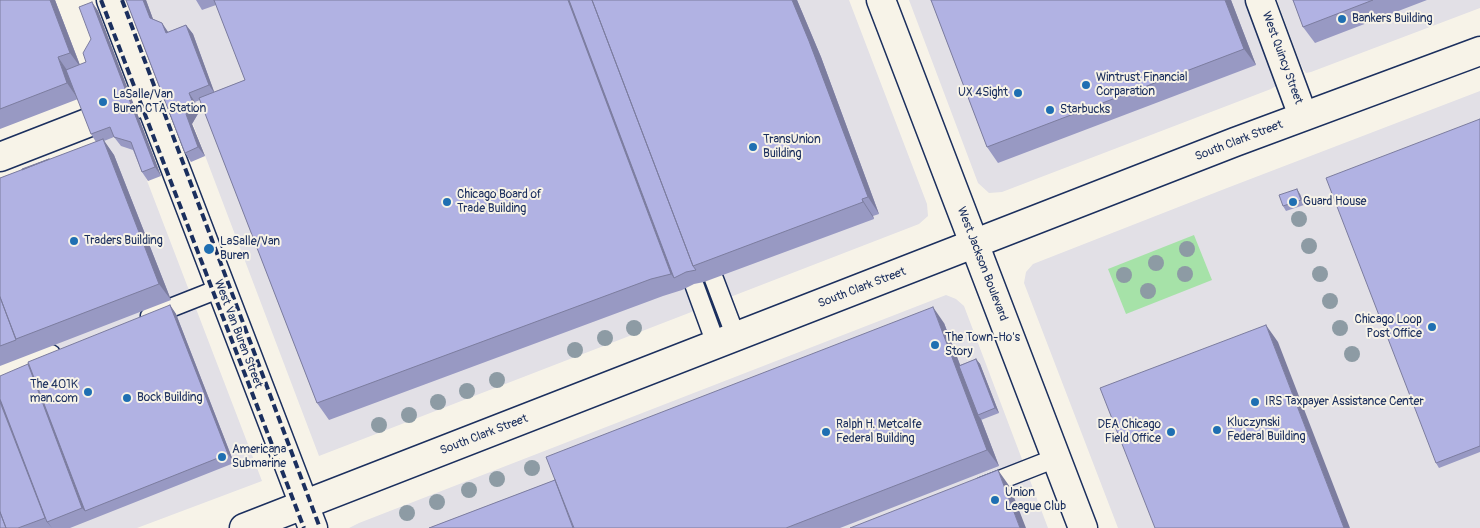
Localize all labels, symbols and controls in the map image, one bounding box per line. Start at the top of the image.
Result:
street label: West Quincy Street [1259,10,1305,106]
place label: Bankers Building [1352,12,1433,26]
marker: Bankers Building [1336,13,1348,25]
place label: Wintrust Financial Corparation [1096,71,1188,99]
marker: Wintrust Financial Corparation [1080,79,1092,91]
place label: UX 4Sight [958,86,1008,100]
marker: UX 4Sight [1012,87,1024,99]
place label: LaSalle/Van Buren CTA Station [113,88,206,116]
marker: LaSalle/Van Buren CTA Station [97,96,109,108]
place label: Starbucks [1060,103,1110,117]
marker: Starbucks [1044,104,1056,116]
street label: South Clark Street [1193,118,1285,164]
place label: TransUnion Building [763,133,821,161]
marker: TransUnion Building [747,141,759,153]
place label: Chicago Board of Trade Building [457,188,542,216]
place label: Guard House [1303,195,1366,209]
marker: Chicago Board of Trade Building [441,196,453,208]
marker: Guard House [1287,196,1299,208]
street label: West Jackson Boulevard [954,205,1010,323]
place label: Traders Building [84,234,163,248]
marker: Traders Building [68,235,80,247]
place label: LaSalle/Van Buren [220,235,280,263]
marker: LaSalle/Van Buren [202,242,216,256]
street label: South Clark Street [816,265,908,311]
street label: West Van Buren Street [211,278,265,390]
place label: Chicago Loop Post Office [1355,313,1422,341]
marker: Chicago Loop Post Office [1426,321,1438,333]
place label: The Town-Ho's Story [945,331,1020,359]
marker: The Town-Ho's Story [929,339,941,351]
place label: The 401K man.com [30,378,78,406]
marker: The 401K man.com [82,386,94,398]
place label: Bock Building [137,391,202,405]
marker: Bock Building [121,392,133,404]
place label: IRS Taxpayer Assistance Center [1265,395,1424,409]
marker: IRS Taxpayer Assistance Center [1249,396,1261,408]
street label: South Clark Street [438,412,530,458]
place label: Kluczynski Federal Building [1227,416,1306,444]
place label: Ralph H. Metcalfe Federal Building [836,418,922,446]
place label: DEA Chicago Field Office [1097,418,1161,446]
marker: Kluczynski Federal Building [1211,424,1223,436]
marker: Ralph H. Metcalfe Federal Building [820,426,832,438]
marker: DEA Chicago Field Office [1165,426,1177,438]
place label: Americana Submarine [232,443,286,471]
marker: Americana Submarine [216,451,228,463]
place label: Union League Club [1005,486,1066,514]
marker: Union League Club [989,494,1001,506]

